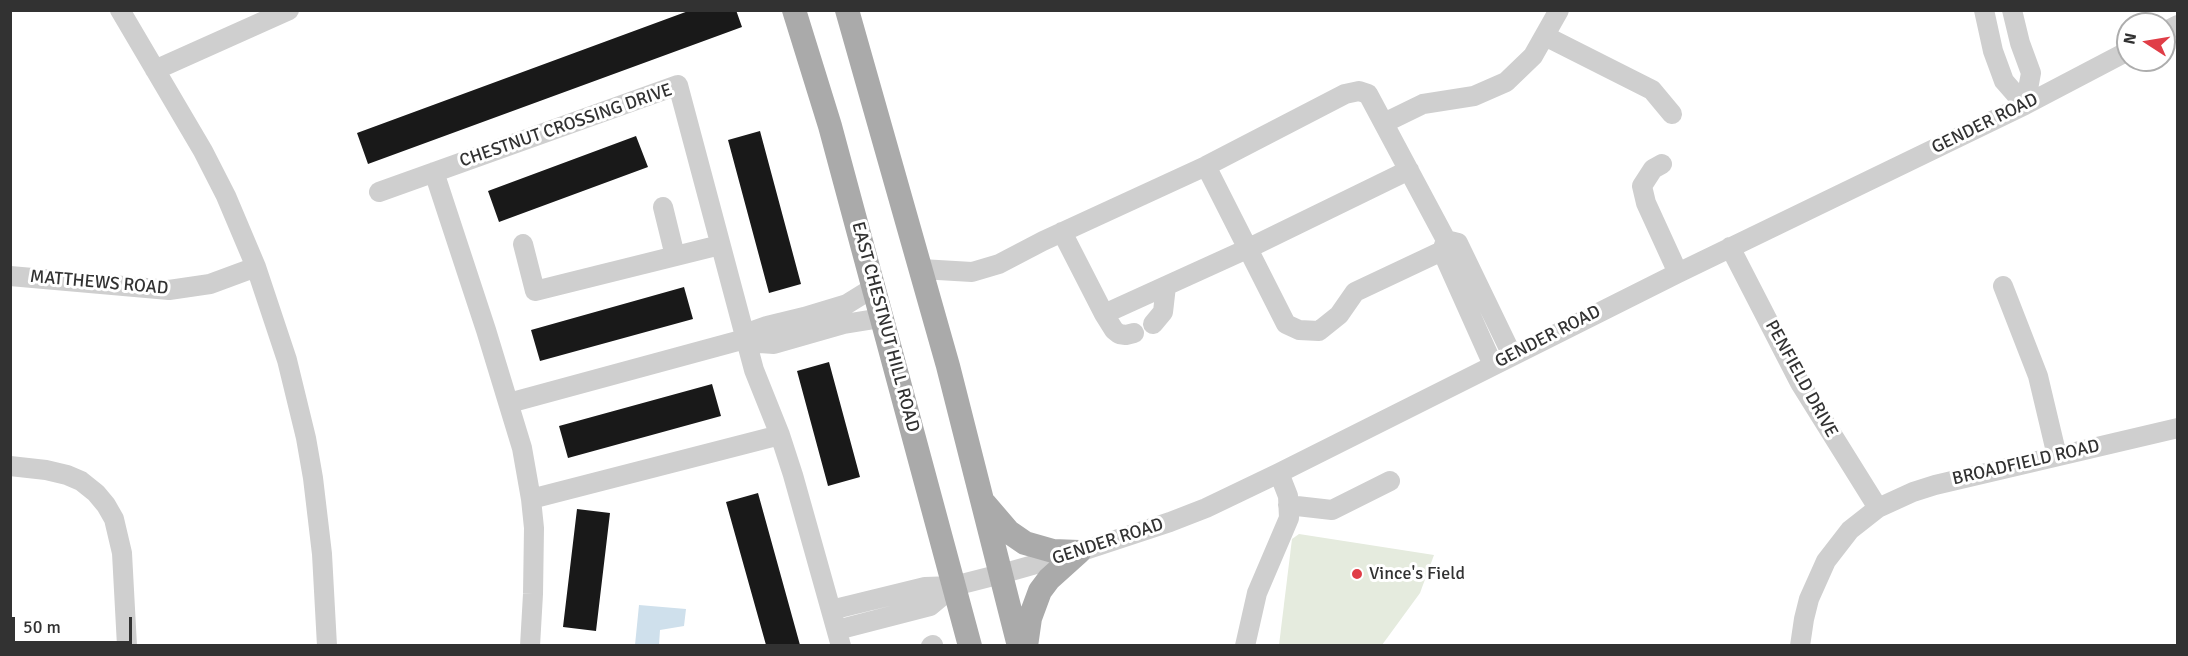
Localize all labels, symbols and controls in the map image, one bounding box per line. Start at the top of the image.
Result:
north arrow [2116,12,2176,72]
text: N [2119,31,2141,46]
street label: CHESTNUT CROSSING DRIVE [457,79,675,173]
street label: GENDER ROAD [1928,89,2042,159]
street label: EAST CHESTNUT HILL ROAD [847,219,923,435]
street label: MATTHEWS ROAD [29,266,169,300]
street label: GENDER ROAD [1492,301,1604,373]
street label: PENFIELD DRIVE [1760,317,1842,441]
street label: BROADFIELD ROAD [1950,436,2102,490]
street label: GENDER ROAD [1050,514,1166,570]
place label: Vince's Field [1369,563,1465,585]
marker: Vince's Field [1350,567,1364,581]
scale bar [15,605,135,643]
text: 50 m [23,616,61,638]

